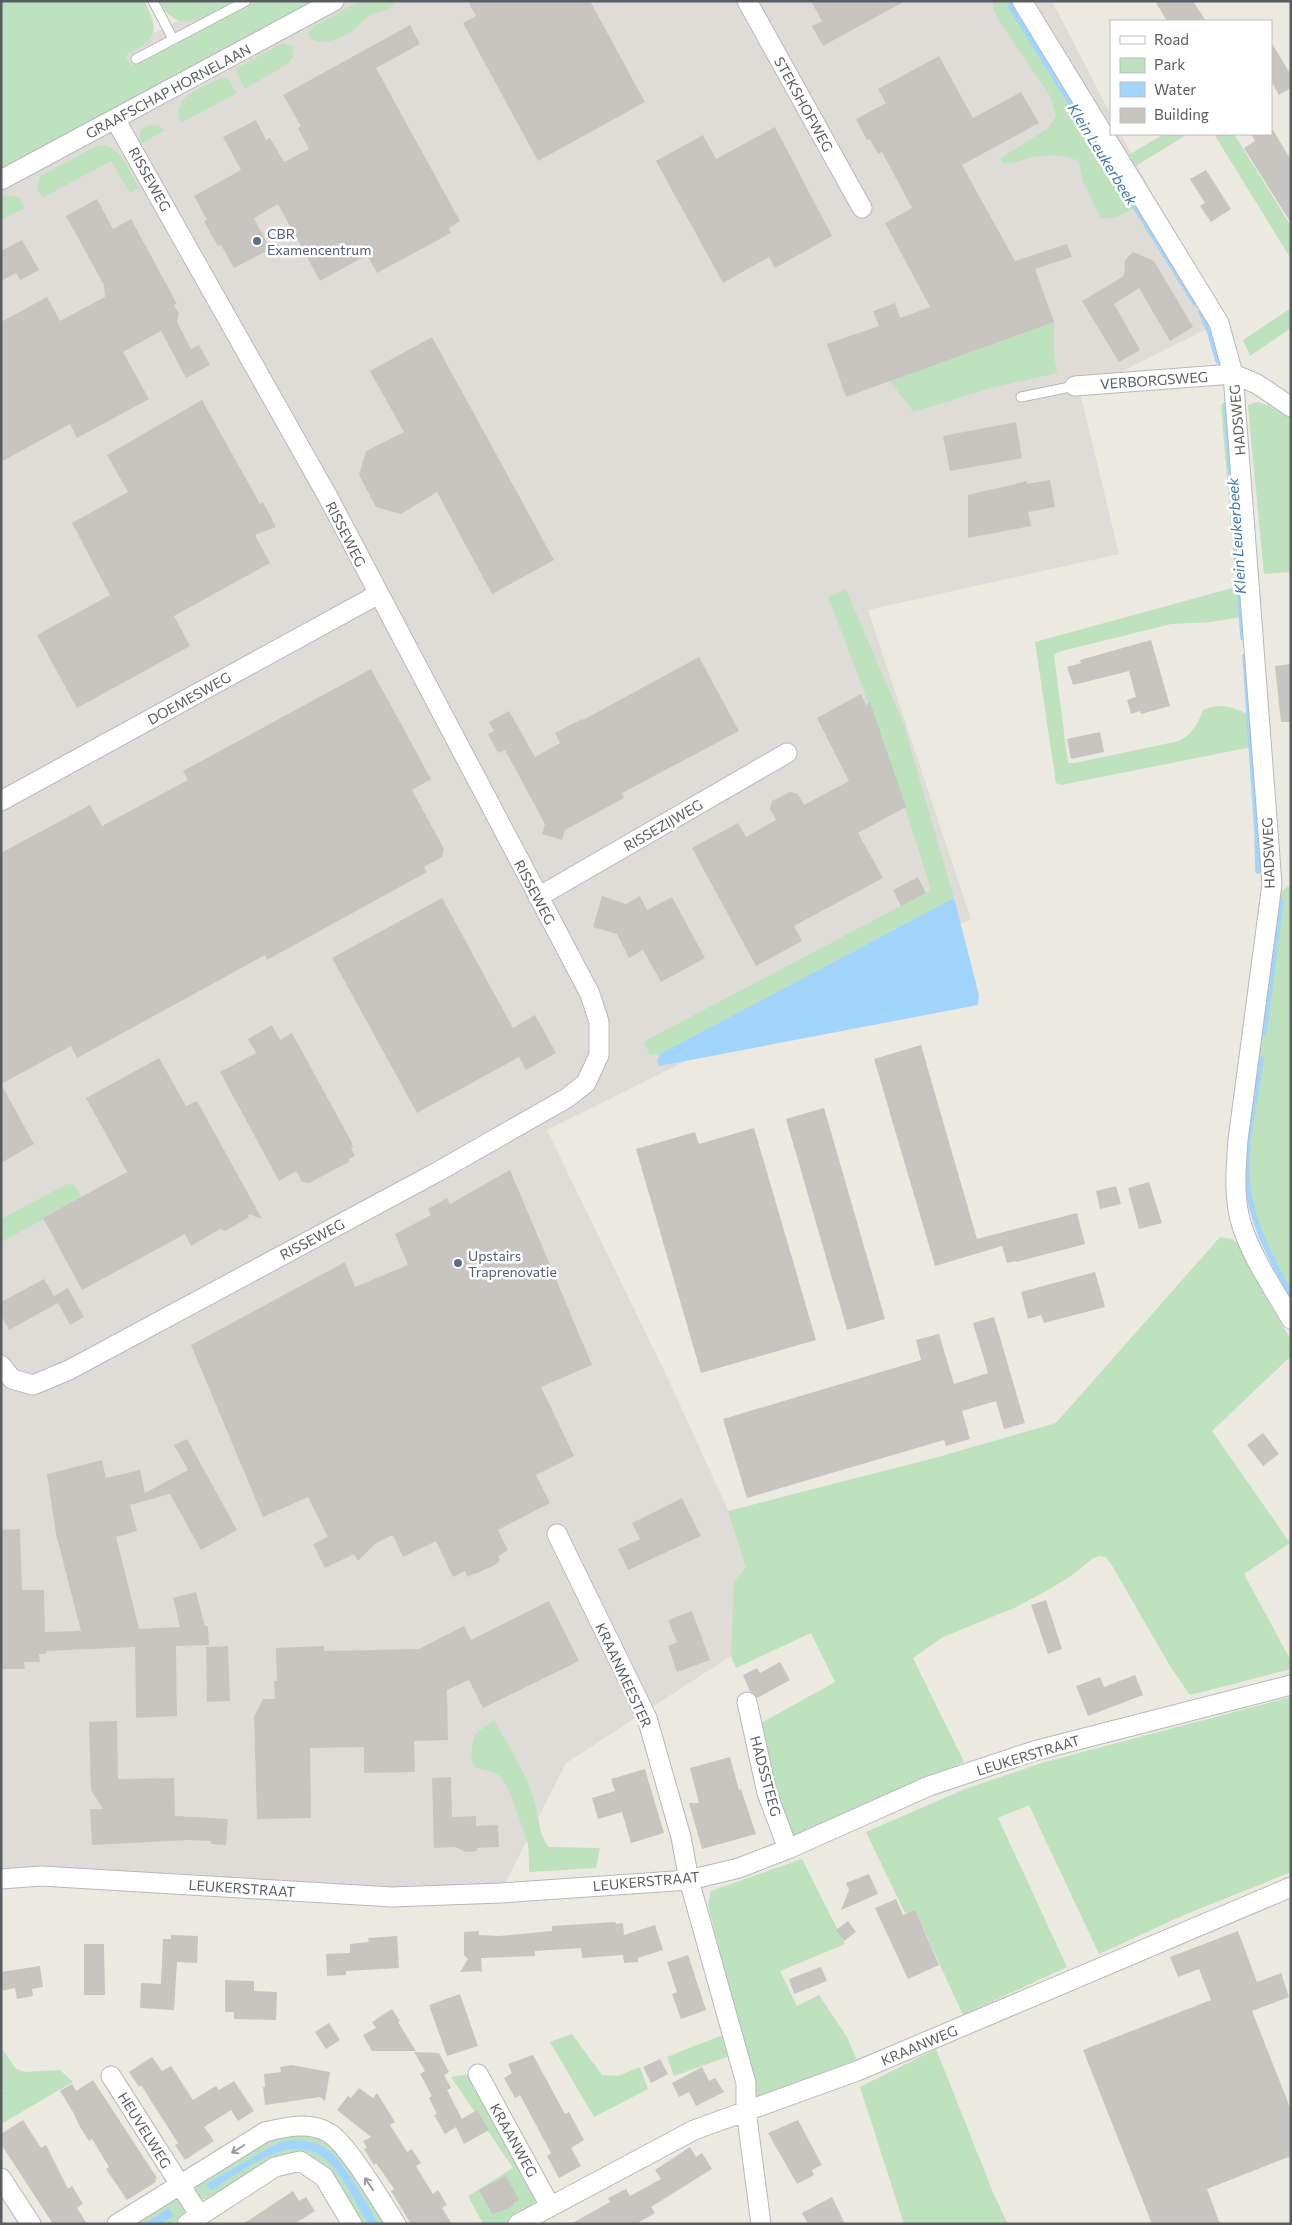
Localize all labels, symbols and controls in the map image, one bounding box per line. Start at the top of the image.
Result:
legend [1110,20,1272,135]
text: Road [1154,30,1189,48]
street label: GRAAFSCHAP HORNELAAN [83,40,253,142]
street label: STEKSHOFWEG [771,54,837,154]
text: Park [1154,55,1185,73]
text: Water [1154,80,1196,98]
water label: Klein Leukerbeek [1064,100,1142,209]
text: Building [1154,105,1209,123]
street label: RISSEWEG [125,144,175,214]
place label: CBR Examencentrum [267,225,371,258]
marker: CBR Examencentrum [251,235,263,247]
street label: VERBORGSWEG [1100,368,1208,392]
street label: HADSWEG [1225,384,1249,456]
water label: Klein Leukerbeek [1223,476,1249,595]
street label: RISSEWEG [322,499,370,569]
street label: DOEMESWEG [144,668,234,728]
street label: RISSEZIJWEG [621,796,705,854]
street label: HADSWEG [1258,817,1278,889]
street label: RISSEWEG [511,857,559,927]
street label: RISSEWEG [277,1215,347,1263]
place label: Upstairs Traprenovatie [468,1247,557,1280]
marker: Upstairs Traprenovatie [452,1257,464,1269]
street label: KRAANMEESTER [592,1620,656,1730]
street label: LEUKERSTRAAT [974,1731,1082,1779]
street label: HADSSTEEG [747,1734,785,1818]
street label: LEUKERSTRAAT [592,1868,700,1894]
street label: LEUKERSTRAAT [188,1876,296,1900]
street label: KRAANWEG [878,2021,960,2069]
street label: HEUVELWEG [115,2089,175,2171]
street label: KRAANWEG [487,2100,541,2180]
one-way arrow [231,2144,245,2154]
one-way arrow [363,2177,373,2191]

